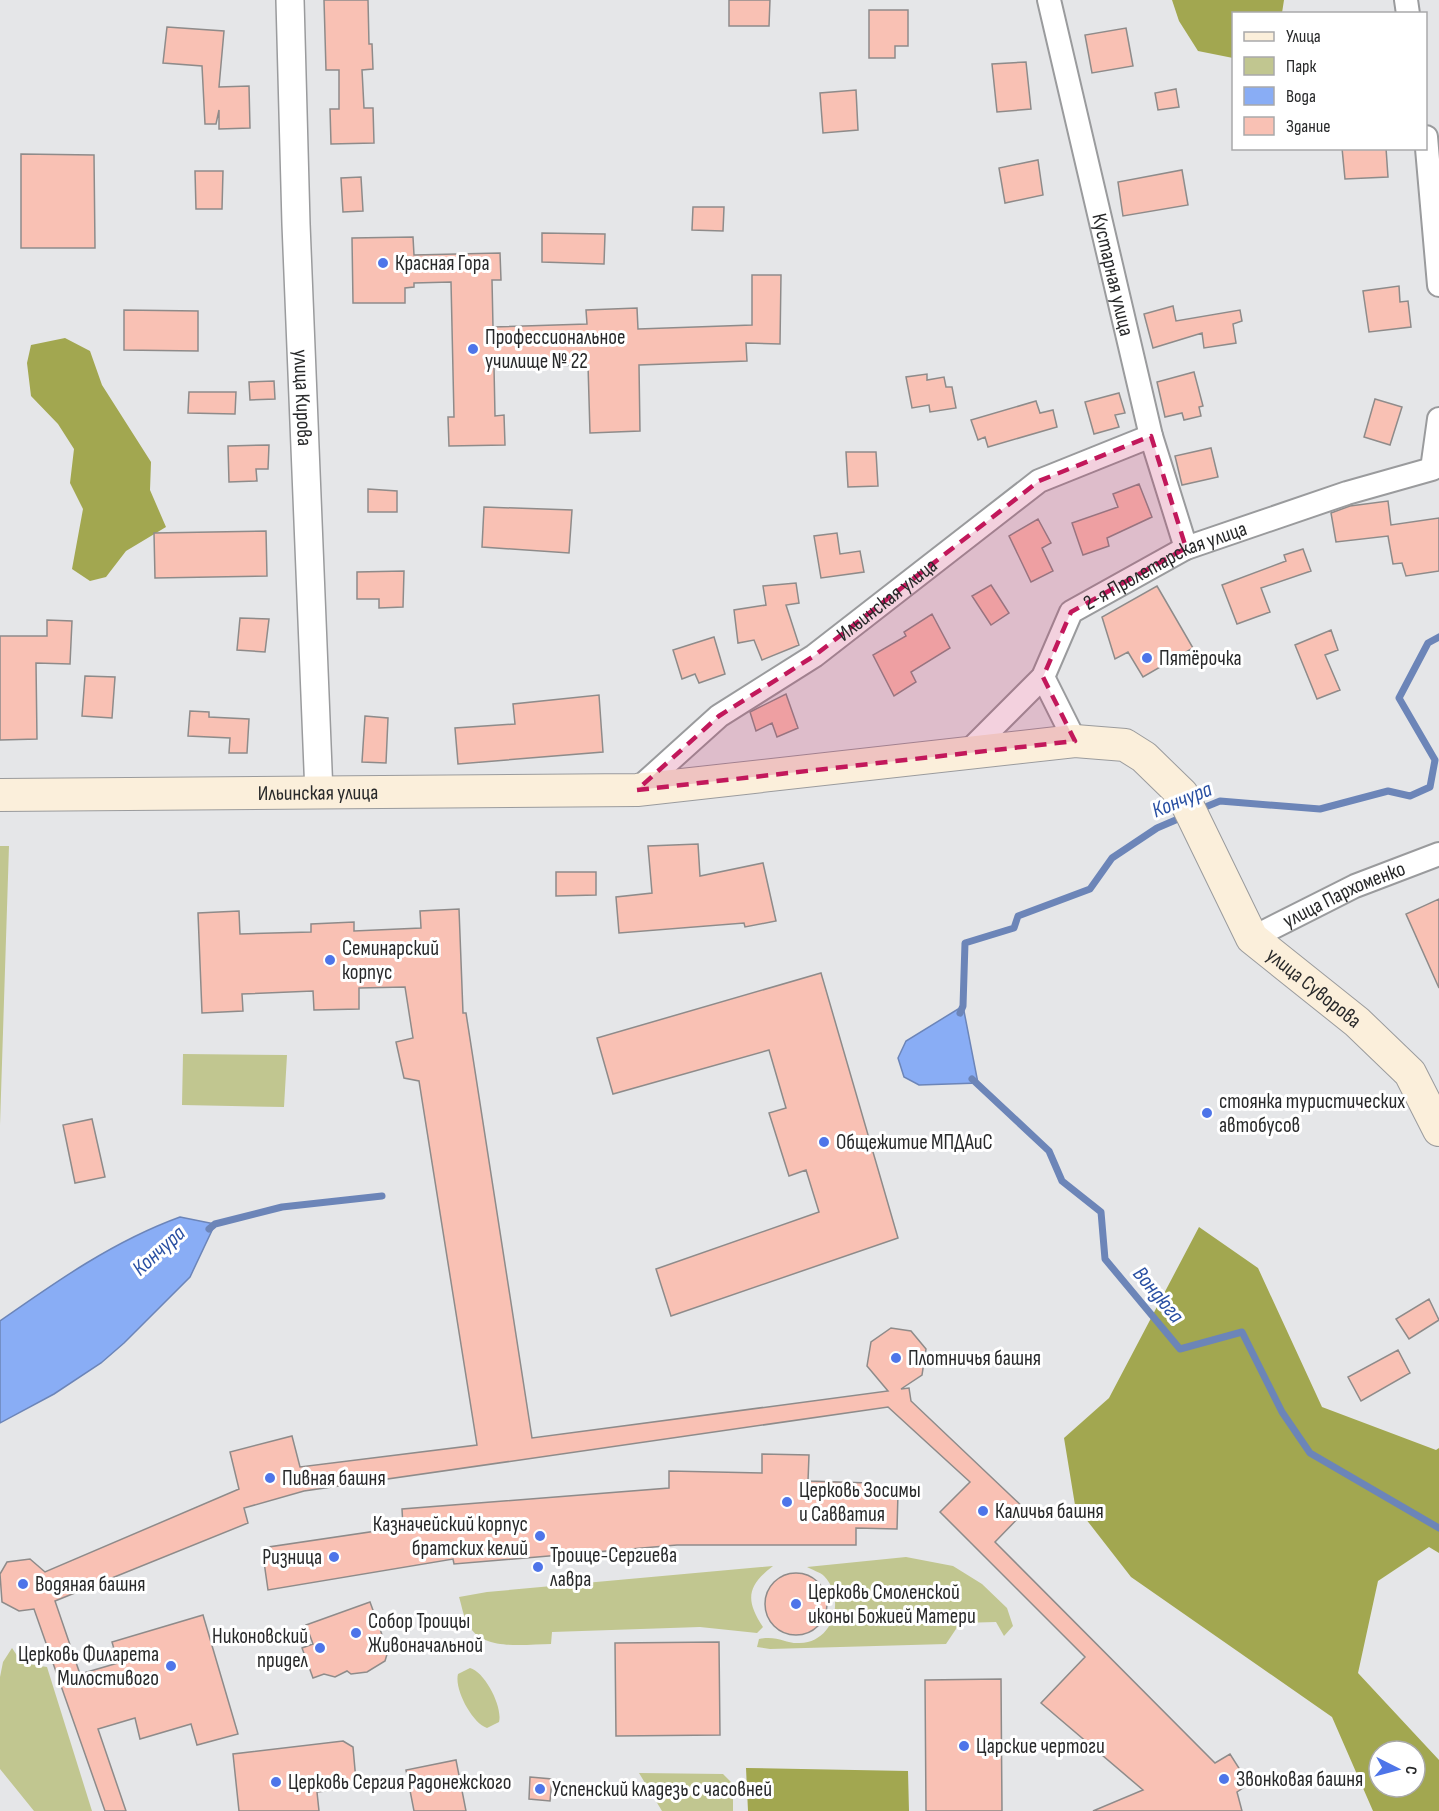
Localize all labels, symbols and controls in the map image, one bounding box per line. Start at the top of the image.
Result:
legend [1232,12,1427,150]
text: Улица [1286,26,1321,47]
text: Парк [1286,56,1317,77]
text: Вода [1286,86,1316,107]
text: Здание [1286,116,1331,137]
street label: Кустарная улица [1087,211,1140,338]
place label: Красная Гора [395,251,490,276]
marker: Красная Гора [376,256,390,270]
place label: Профессиональное училище № 22 [485,325,625,374]
marker: Профессиональное училище № 22 [466,342,480,356]
street label: улица Кирова [289,349,317,447]
street label: 2-я Пролетарская улица [1079,516,1250,615]
street label: Ильинская улица [832,553,942,646]
place label: Пятёрочка [1159,646,1242,671]
marker: Пятёрочка [1140,651,1154,665]
water label: Кончура [1148,776,1216,824]
street label: Ильинская улица [258,780,378,805]
street label: улица Пархоменко [1279,856,1409,933]
place label: Семинарский корпус [342,936,439,985]
street label: улица Суворова [1262,942,1367,1033]
marker: Семинарский корпус [323,953,337,967]
place label: стоянка туристических автобусов [1219,1089,1405,1138]
marker: стоянка туристических автобусов [1200,1106,1214,1120]
place label: Общежитие МПДАиС [836,1130,993,1155]
marker: Общежитие МПДАиС [817,1135,831,1149]
water label: Кончура [127,1220,191,1282]
water label: Вондюга [1127,1261,1189,1329]
place label: Плотничья башня [908,1346,1041,1371]
marker: Плотничья башня [889,1351,903,1365]
place label: Пивная башня [282,1466,386,1491]
marker: Пивная башня [263,1471,277,1485]
place label: Церковь Зосимы и Савватия [799,1478,921,1527]
marker: Церковь Зосимы и Савватия [780,1495,794,1509]
place label: Каличья башня [995,1499,1104,1524]
marker: Каличья башня [976,1504,990,1518]
place label: Казначейский корпус братских келий [373,1512,528,1561]
marker: Казначейский корпус братских келий [533,1529,547,1543]
place label: Троице-Сергиева лавра [550,1543,677,1592]
place label: Ризница [262,1545,322,1570]
marker: Ризница [327,1550,341,1564]
marker: Троице-Сергиева лавра [531,1560,545,1574]
place label: Водяная башня [35,1572,145,1597]
marker: Водяная башня [16,1577,30,1591]
place label: Церковь Смоленской иконы Божией Матери [808,1580,976,1629]
marker: Церковь Смоленской иконы Божией Матери [789,1597,803,1611]
place label: Собор Троицы Живоначальной [368,1609,483,1658]
place label: Никоновский придел [212,1624,309,1673]
marker: Собор Троицы Живоначальной [349,1626,363,1640]
marker: Никоновский придел [313,1641,327,1655]
place label: Церковь Филарета Милостивого [18,1642,159,1691]
marker: Церковь Филарета Милостивого [164,1659,178,1673]
place label: Царские чертоги [976,1734,1105,1759]
marker: Царские чертоги [957,1739,971,1753]
north arrow [1367,1739,1427,1799]
text: С [1401,1765,1420,1775]
place label: Звонковая башня [1236,1767,1363,1792]
place label: Церковь Сергия Радонежского [288,1770,512,1795]
marker: Звонковая башня [1217,1772,1231,1786]
marker: Церковь Сергия Радонежского [269,1775,283,1789]
place label: Успенский кладезь с часовней [552,1777,772,1802]
marker: Успенский кладезь с часовней [533,1782,547,1796]

